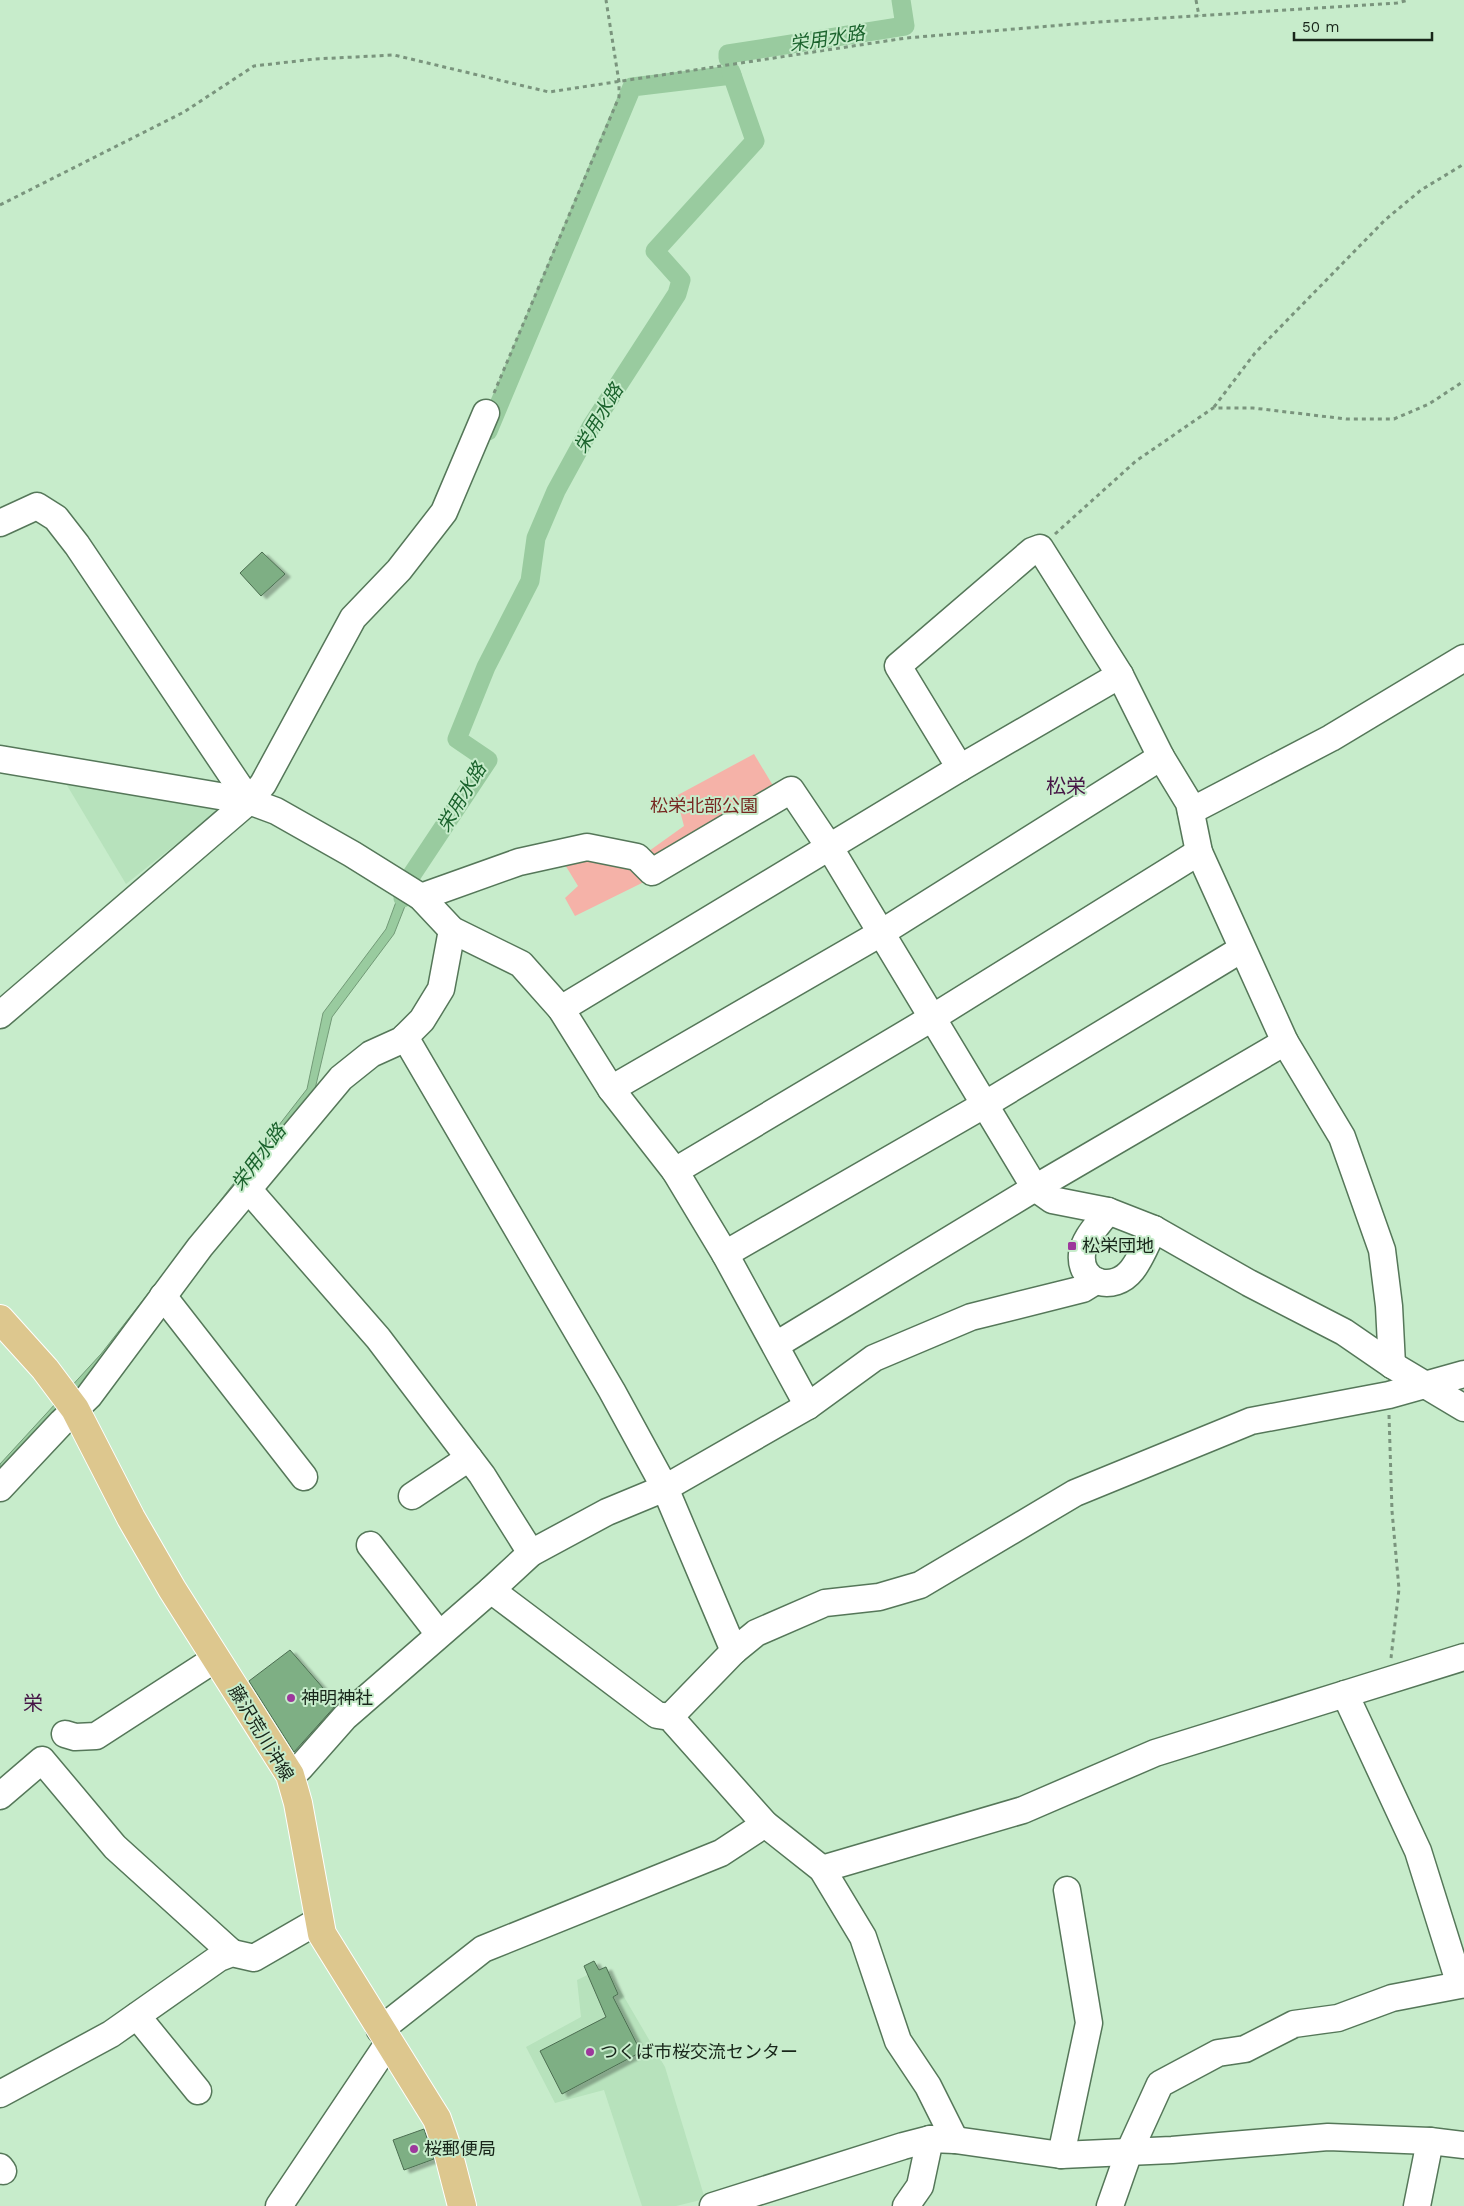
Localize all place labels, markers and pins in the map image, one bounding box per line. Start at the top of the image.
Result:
place label: 松栄団地 [1082,1235,1154,1256]
marker: 松栄団地 [1066,1240,1078,1252]
place label: 神明神社 [301,1687,373,1708]
marker: 神明神社 [285,1692,297,1704]
place label: つくば市桜交流センター [600,2041,798,2062]
marker: つくば市桜交流センター [584,2046,596,2058]
place label: 桜郵便局 [424,2138,496,2159]
marker: 桜郵便局 [408,2143,420,2155]

